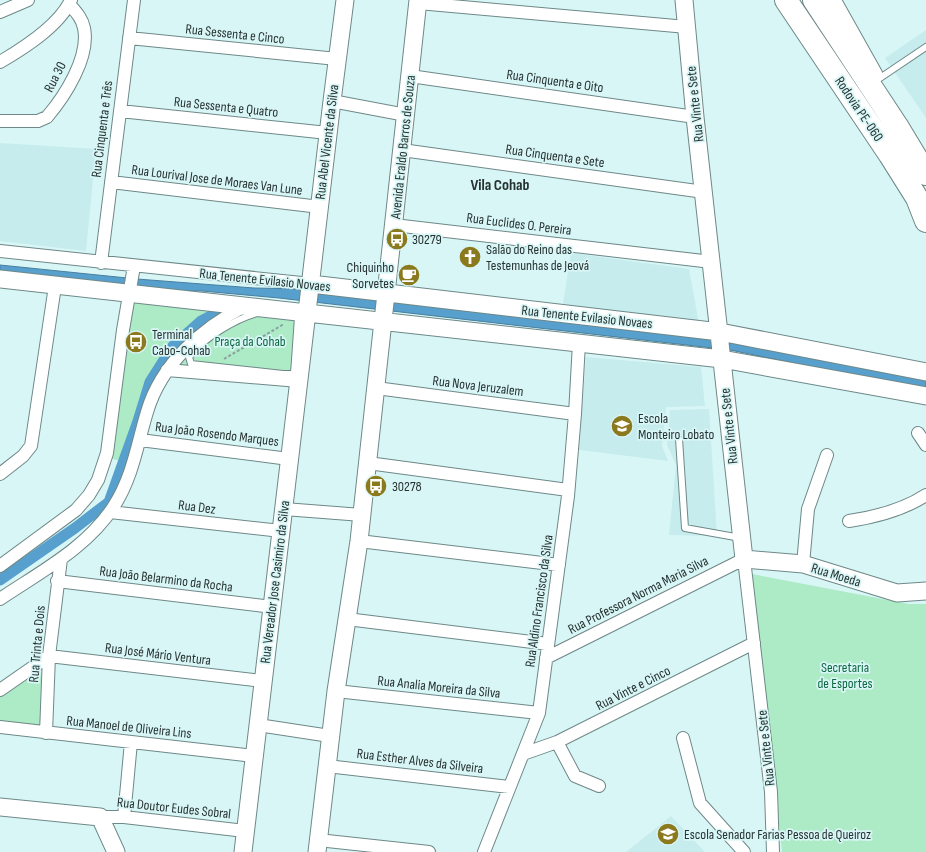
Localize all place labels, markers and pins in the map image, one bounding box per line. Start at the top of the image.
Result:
bus stop icon: 30279 [384,226,410,252]
place label: 30279 [412,231,442,248]
place label: Salão do Reino das Testemunhas de Jeová [486,241,589,274]
church icon: Salão do Reino das Testemunhas de Jeová [457,244,483,270]
place label: Chiquinho Sorvetes [347,259,394,292]
cafe icon: Chiquinho Sorvetes [396,262,422,288]
place label: Terminal Cabo-Cohab [152,326,211,359]
bus stop icon: Terminal Cabo-Cohab [123,329,149,355]
place label: Escola Monteiro Lobato [638,410,715,443]
school or university icon: Escola Monteiro Lobato [609,413,635,439]
bus stop icon: 30278 [363,473,389,499]
place label: 30278 [392,478,422,495]
school or university icon: Escola Senador Farias Pessoa de Queiroz [655,821,681,847]
place label: Escola Senador Farias Pessoa de Queiroz [684,826,871,843]

